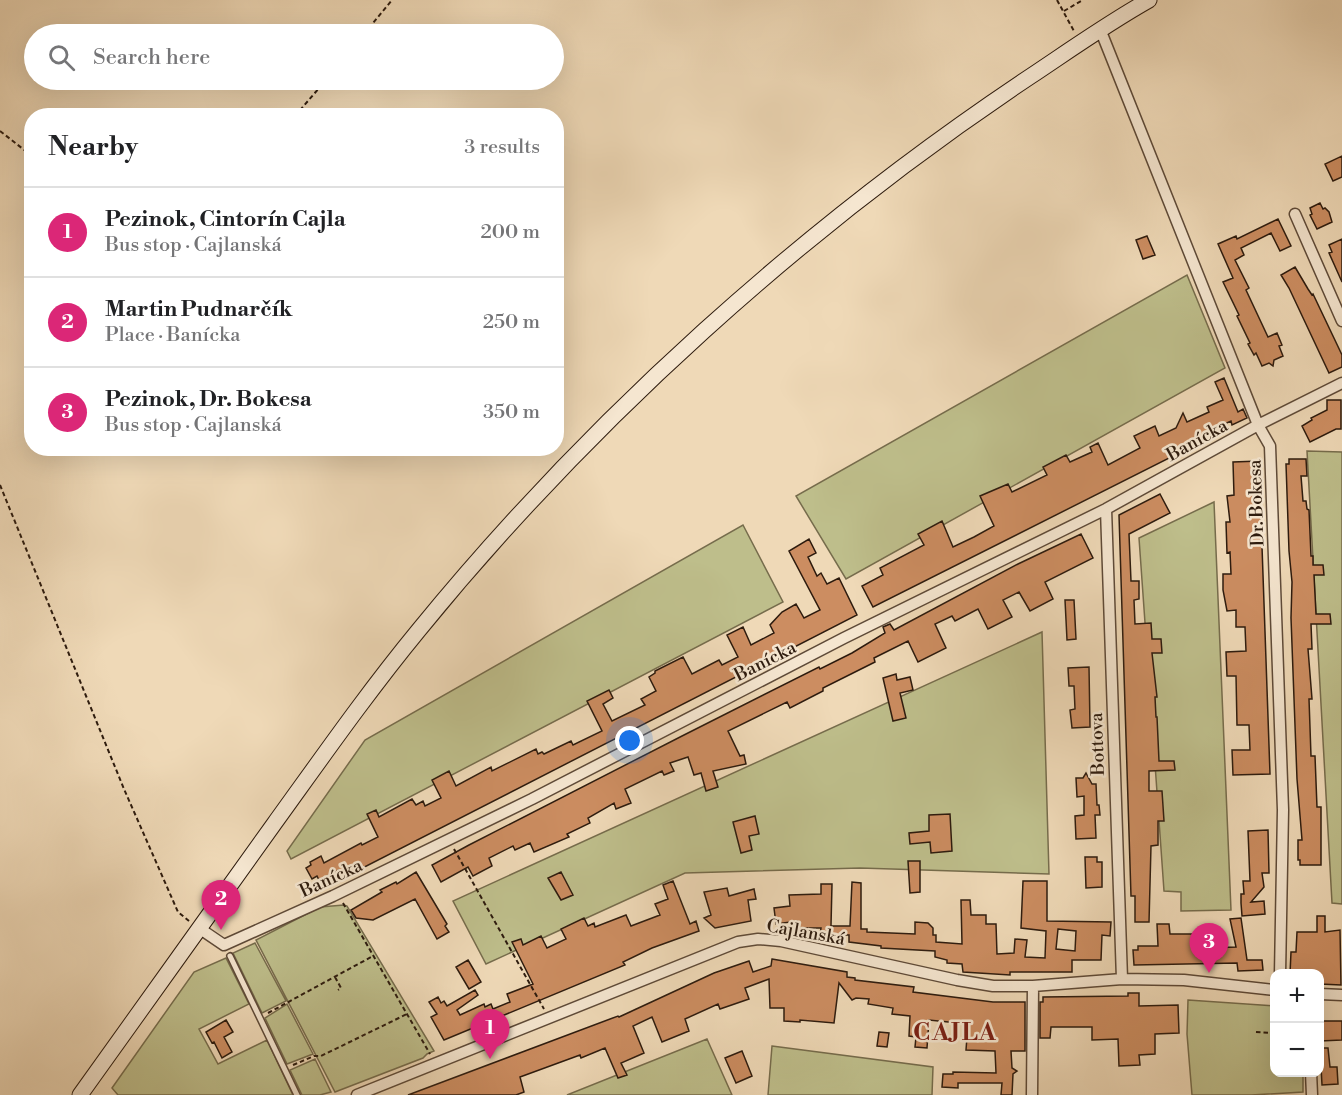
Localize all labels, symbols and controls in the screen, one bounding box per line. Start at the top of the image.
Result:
search box [24,24,564,90]
icon: search [45,41,78,74]
text: Search here [93,44,210,71]
text: Nearby [48,131,138,163]
text: 3 results [464,135,540,160]
text: Pezinok, Cintorín Cajla [105,206,346,233]
text: 1 [63,220,72,245]
text: 200 m [480,220,540,245]
text: Bus stop · Cajlanská [105,233,282,258]
text: Martin Pudnarčík [105,296,292,323]
text: 2 [61,310,74,335]
text: 250 m [483,310,540,335]
text: Place · Banícka [105,323,240,348]
text: Pezinok, Dr. Bokesa [105,386,312,413]
text: 3 [61,400,74,425]
text: 350 m [483,400,540,425]
text: Bus stop · Cajlanská [105,413,282,438]
street label: Banícka [1162,414,1233,467]
street label: Dr. Bokesa [1243,458,1270,547]
street label: Banícka [729,636,801,687]
street label: Bottova [1085,711,1110,777]
your location [615,726,644,755]
street label: Banícka [295,854,367,903]
pin: 2 [202,880,240,930]
street label: Cajlanská [765,914,848,951]
pin: 3 [1190,924,1228,973]
map controls [1270,969,1324,1077]
button: + [1270,969,1324,1023]
pin: 1 [470,1010,510,1059]
district label: CAJLA [913,1018,997,1048]
button: − [1270,1023,1324,1077]

